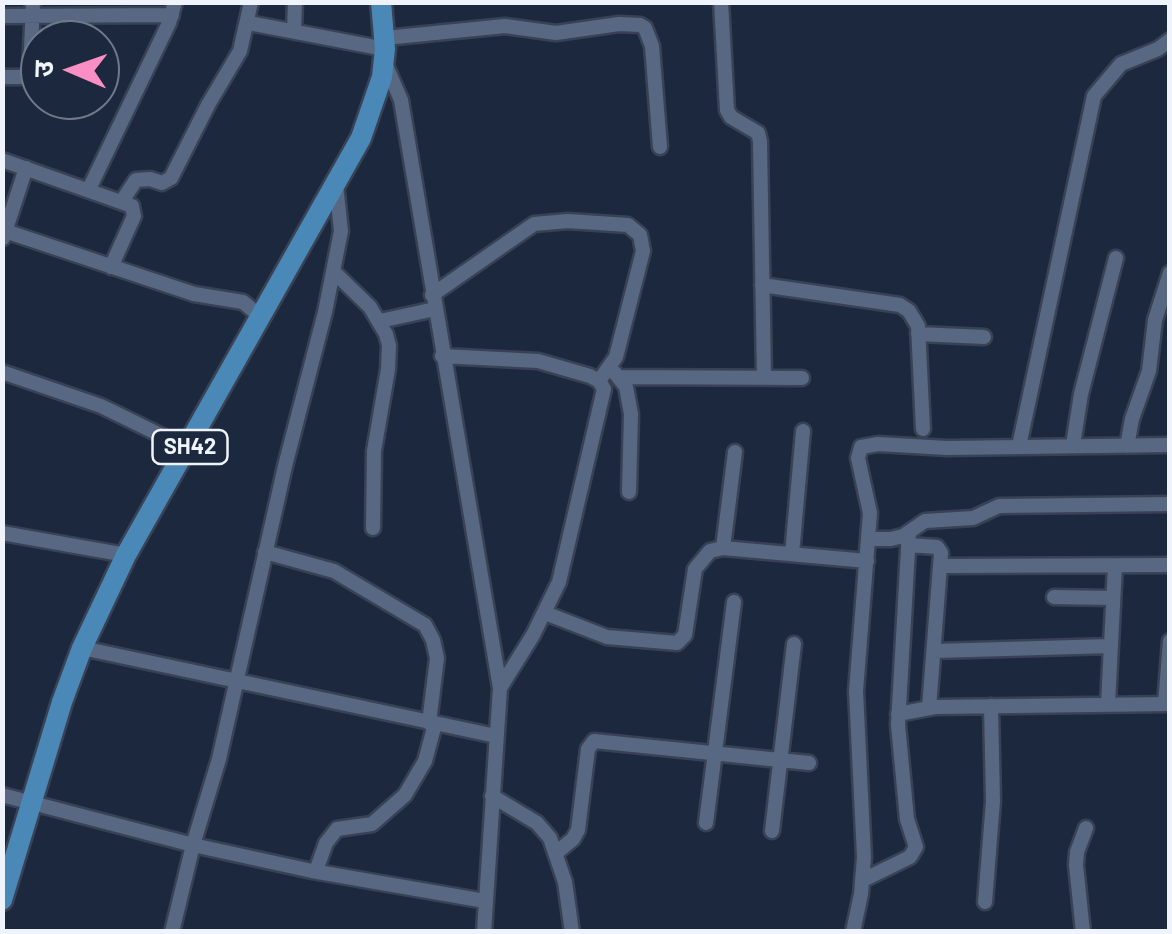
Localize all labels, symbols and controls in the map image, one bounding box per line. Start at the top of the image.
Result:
north arrow [20,20,120,120]
text: उ [25,60,59,78]
road number: SH42 [152,430,228,464]

